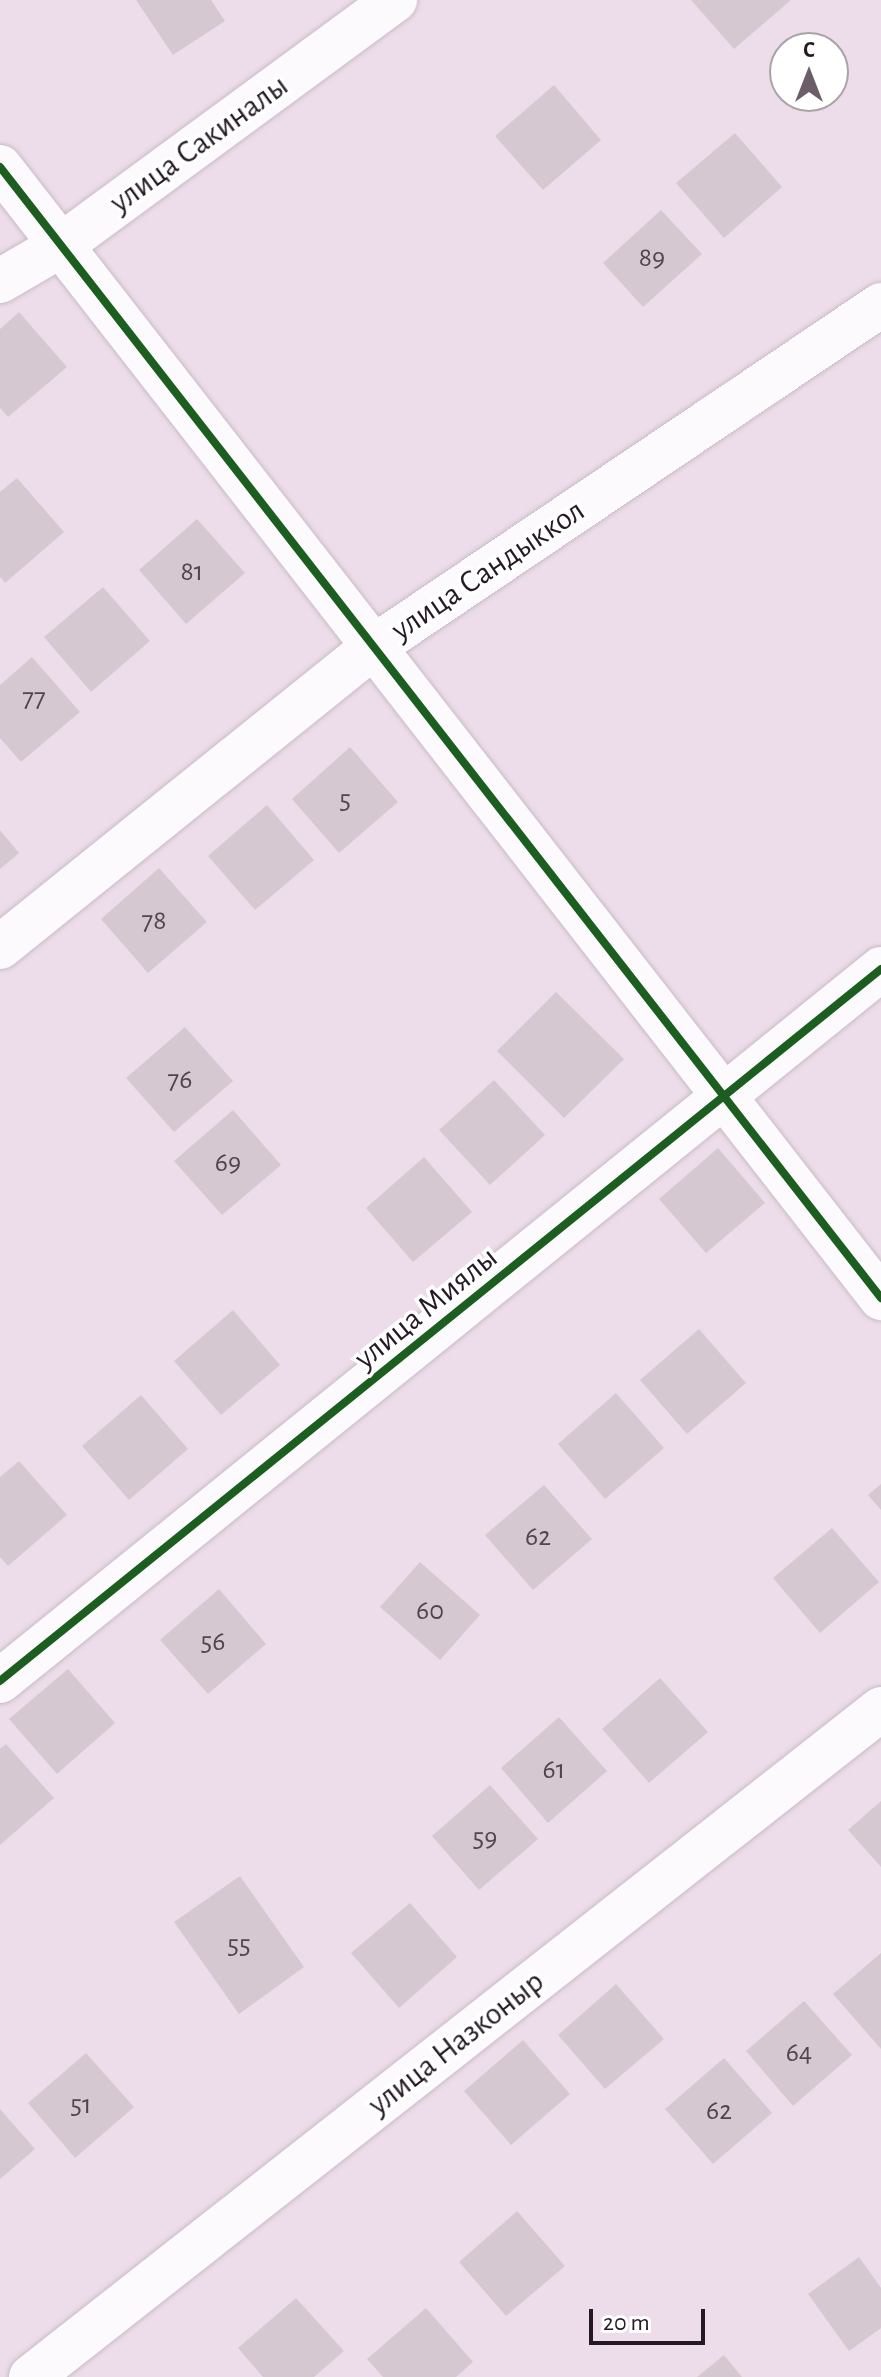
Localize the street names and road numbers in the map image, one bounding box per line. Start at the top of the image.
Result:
street label: улица Сакиналы [102,66,296,222]
street label: улица Сандыккол [384,491,592,649]
street label: улица Миялы [347,1239,505,1377]
street label: улица Назконыр [360,1962,552,2124]

